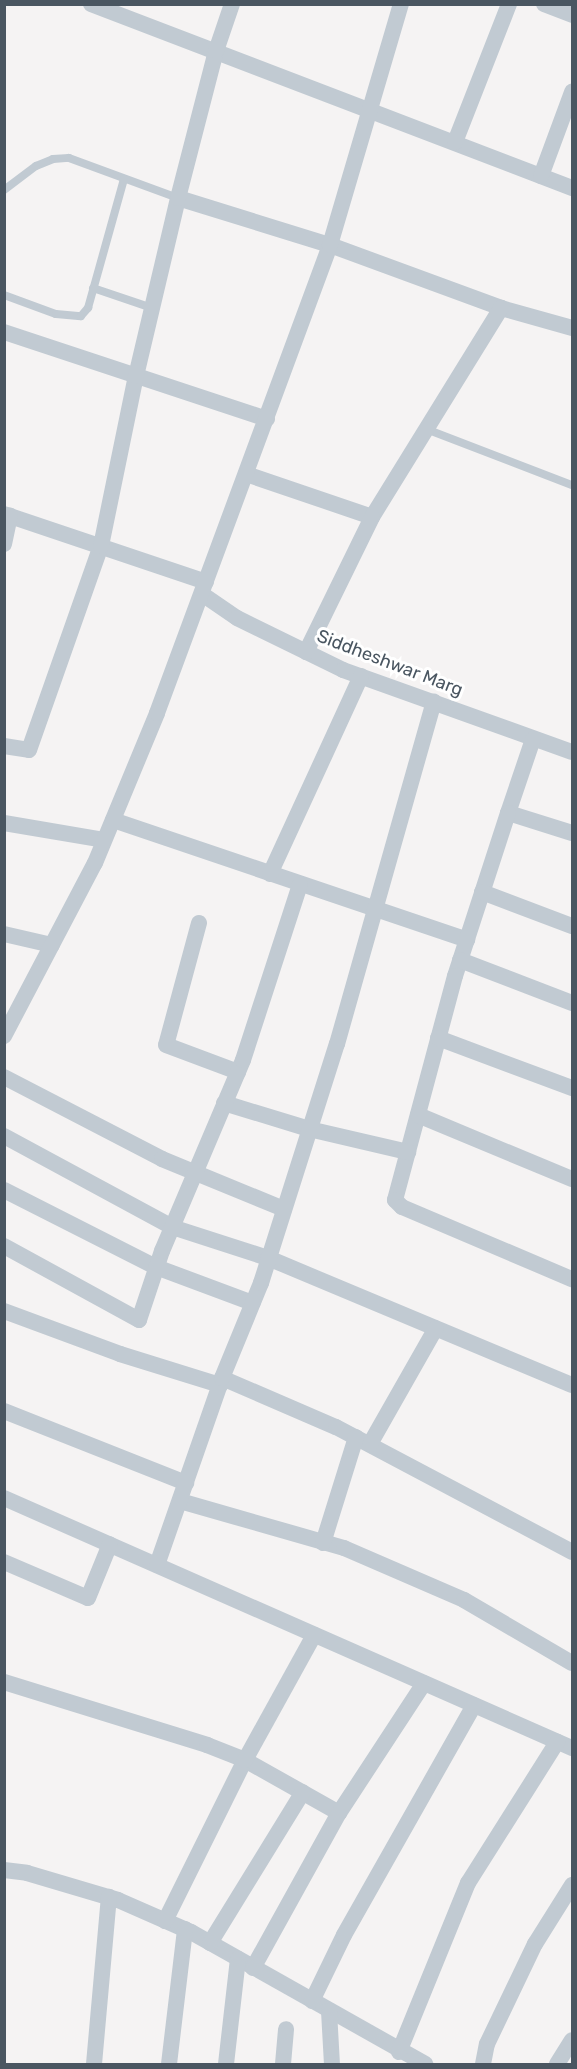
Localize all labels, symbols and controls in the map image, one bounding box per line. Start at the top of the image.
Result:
street label: Siddheshwar Marg [314,625,466,701]

